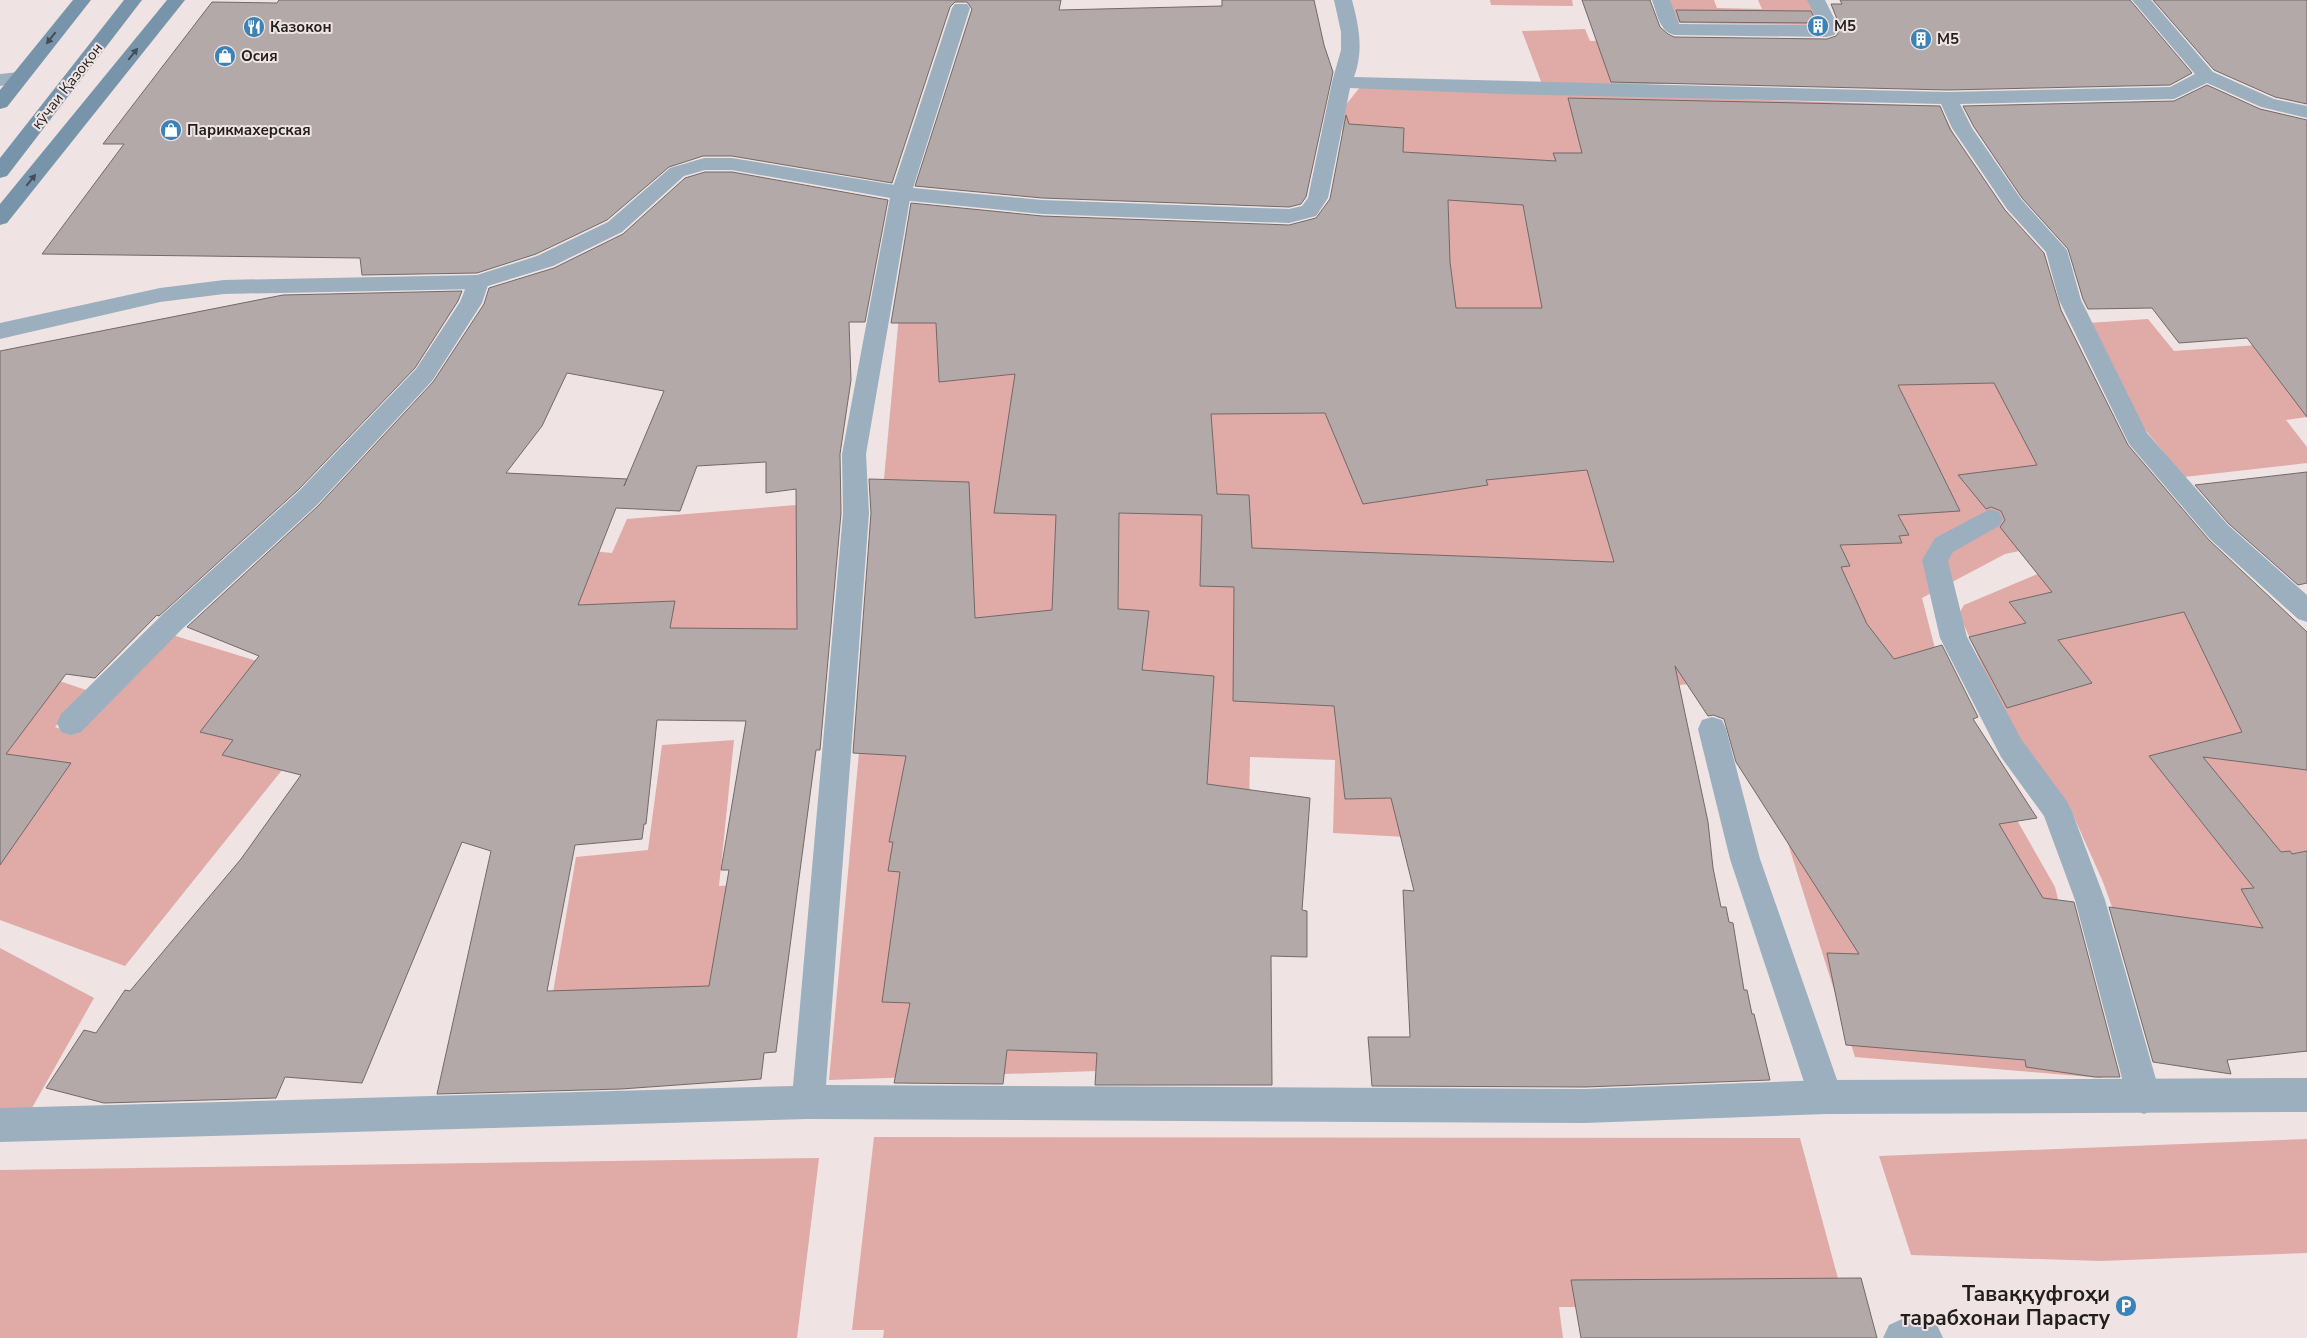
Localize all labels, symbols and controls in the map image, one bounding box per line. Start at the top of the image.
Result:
building icon: М5 [1806,14,1830,38]
restaurant icon: Казокон [242,15,266,39]
place label: М5 [1834,16,1856,36]
place label: Казокон [270,17,332,37]
building icon: M5 [1909,27,1933,51]
place label: M5 [1937,29,1959,49]
one-way arrow [46,31,57,44]
street label: кӯчаи Қазоқон [27,39,107,133]
shop icon: Осия [213,44,237,68]
place label: Осия [241,46,278,66]
one-way arrow [127,47,138,60]
shop icon: Парикмахерская [159,118,183,142]
place label: Парикмахерская [187,120,311,140]
one-way arrow [25,174,36,187]
place label: Таваққуфгоҳи тарабхонаи Парасту [1900,1280,2111,1332]
parking icon: Таваққуфгоҳи тарабхонаи Парасту [2114,1294,2138,1318]

